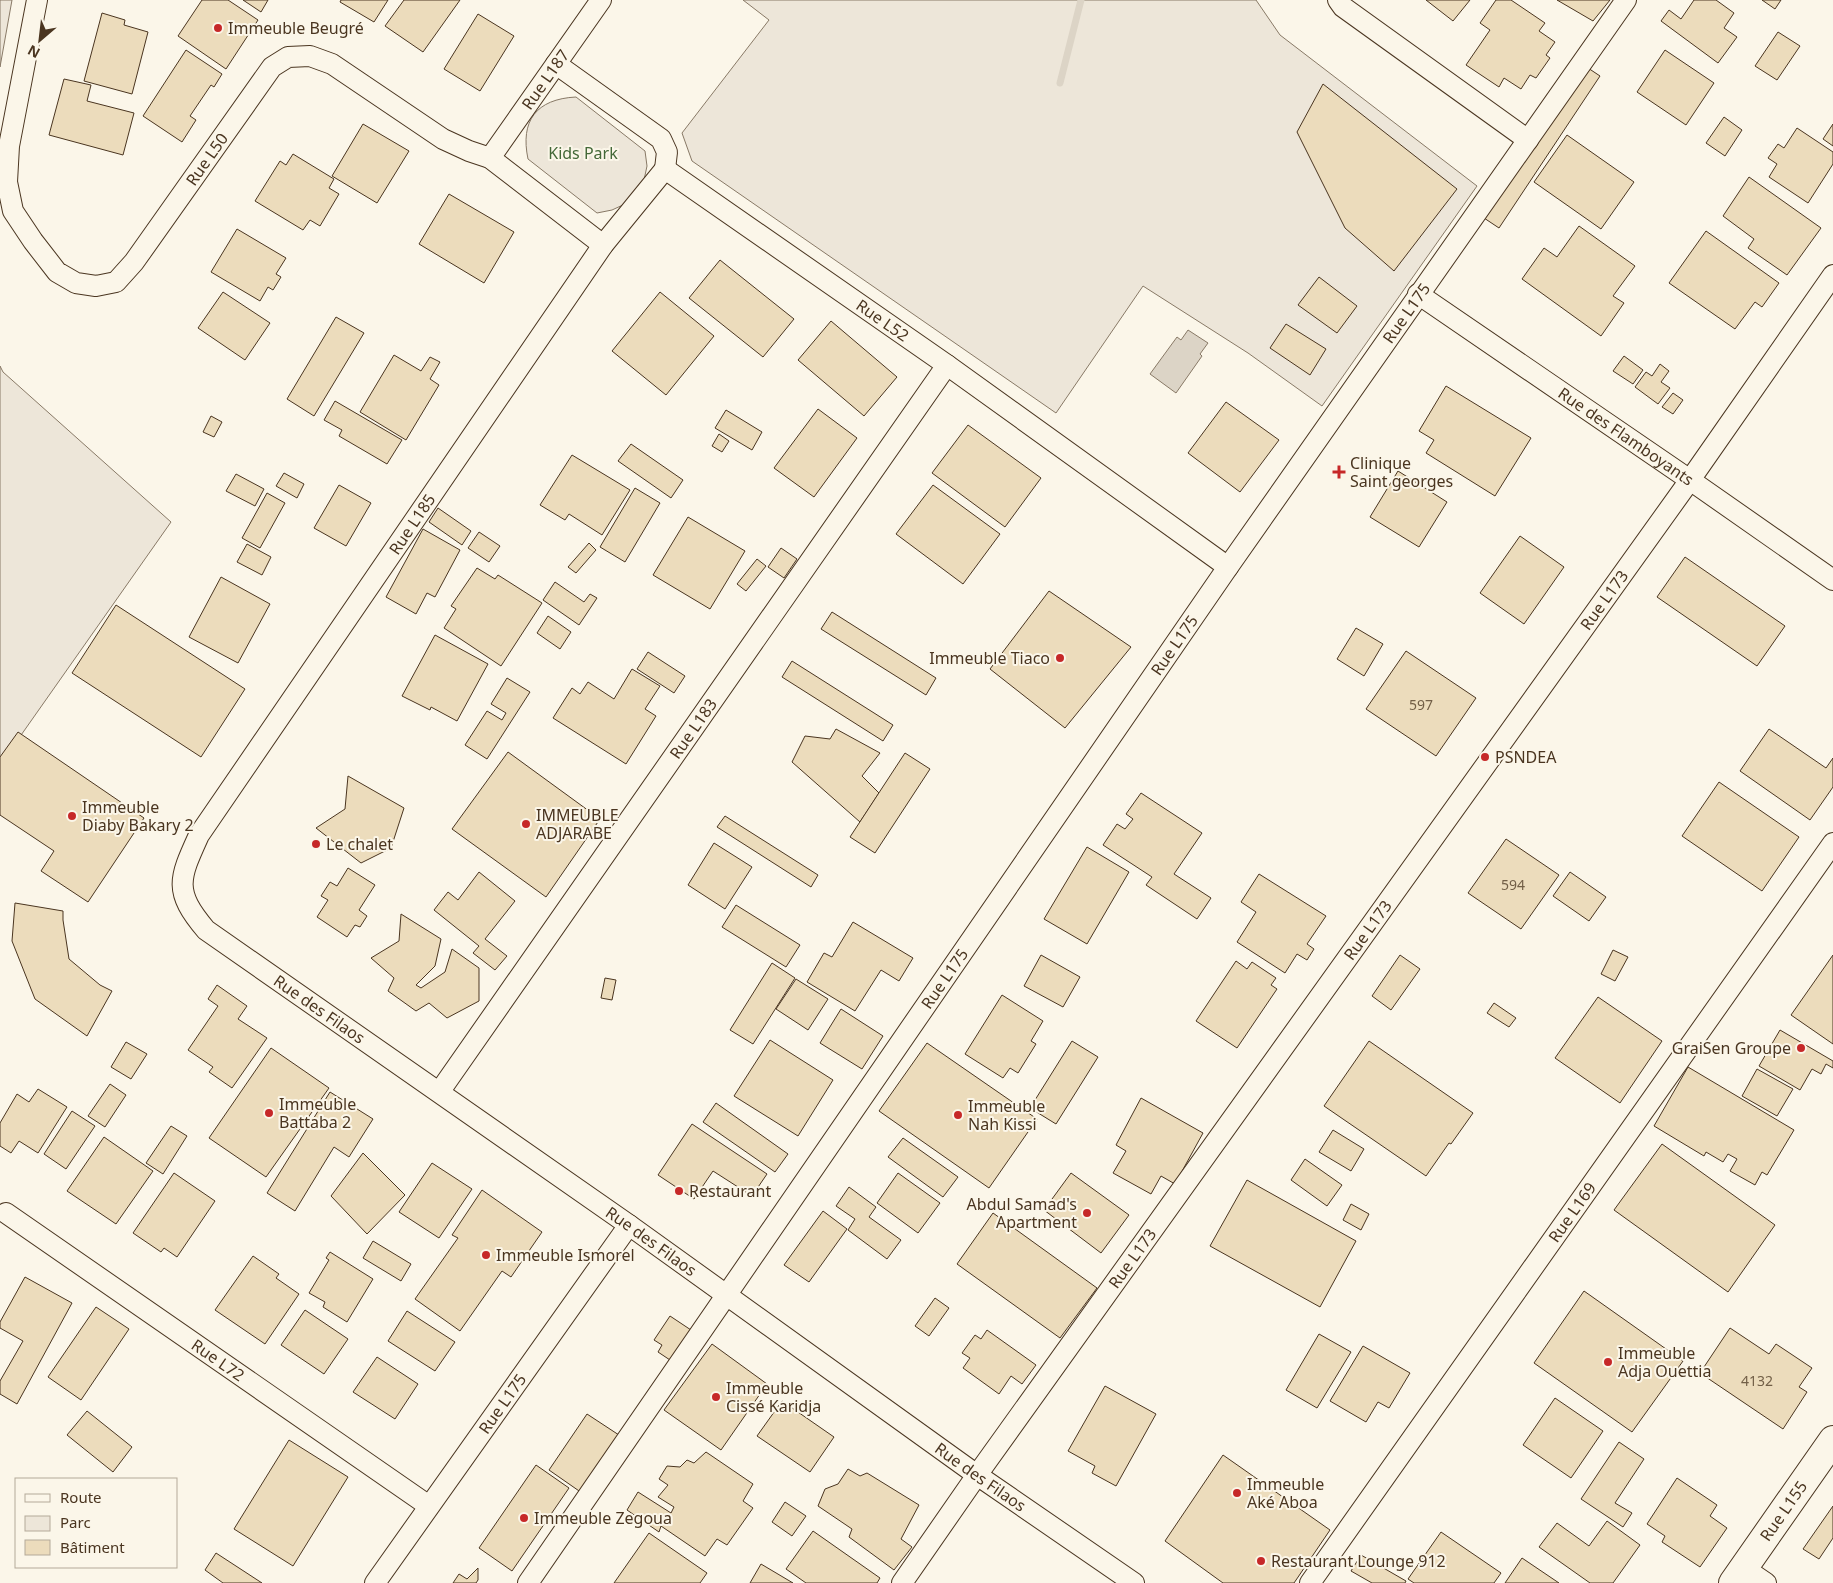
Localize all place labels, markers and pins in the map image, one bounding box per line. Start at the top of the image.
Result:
place label: Immeuble Beugré [228,17,364,39]
marker: Immeuble Beugré [212,22,224,34]
place label: Clinique Saint georges [1350,452,1453,492]
marker: Clinique Saint georges [1332,465,1346,479]
place label: Immeuble Tiaco [929,647,1050,669]
marker: Immeuble Tiaco [1054,652,1066,664]
place label: PSNDEA [1495,746,1557,768]
marker: PSNDEA [1479,751,1491,763]
place label: Immeuble Diaby Bakary 2 [82,796,194,836]
place label: IMMEUBLE ADJARABE [536,804,619,844]
marker: Immeuble Diaby Bakary 2 [66,810,78,822]
marker: IMMEUBLE ADJARABE [520,818,532,830]
place label: Le chalet [326,833,393,855]
marker: Le chalet [310,838,322,850]
place label: GraiSen Groupe [1672,1037,1791,1059]
marker: GraiSen Groupe [1795,1042,1807,1054]
place label: Immeuble Battaba 2 [279,1093,356,1133]
place label: Immeuble Nah Kissi [968,1095,1045,1135]
marker: Immeuble Battaba 2 [263,1107,275,1119]
marker: Immeuble Nah Kissi [952,1109,964,1121]
place label: Restaurant [689,1180,771,1202]
marker: Restaurant [673,1185,685,1197]
place label: Abdul Samad's Apartment [967,1193,1077,1233]
marker: Abdul Samad's Apartment [1081,1207,1093,1219]
place label: Immeuble Ismorel [496,1244,635,1266]
marker: Immeuble Ismorel [480,1249,492,1261]
place label: Immeuble Adja Ouettia [1618,1342,1711,1382]
marker: Immeuble Adja Ouettia [1602,1356,1614,1368]
place label: Immeuble Cissé Karidja [726,1377,821,1417]
marker: Immeuble Cissé Karidja [710,1391,722,1403]
place label: Immeuble Aké Aboa [1247,1473,1324,1513]
marker: Immeuble Aké Aboa [1231,1487,1243,1499]
place label: Immeuble Zegoua [534,1507,672,1529]
marker: Immeuble Zegoua [518,1512,530,1524]
place label: Restaurant Lounge 912 [1271,1550,1446,1572]
marker: Restaurant Lounge 912 [1255,1555,1267,1567]

